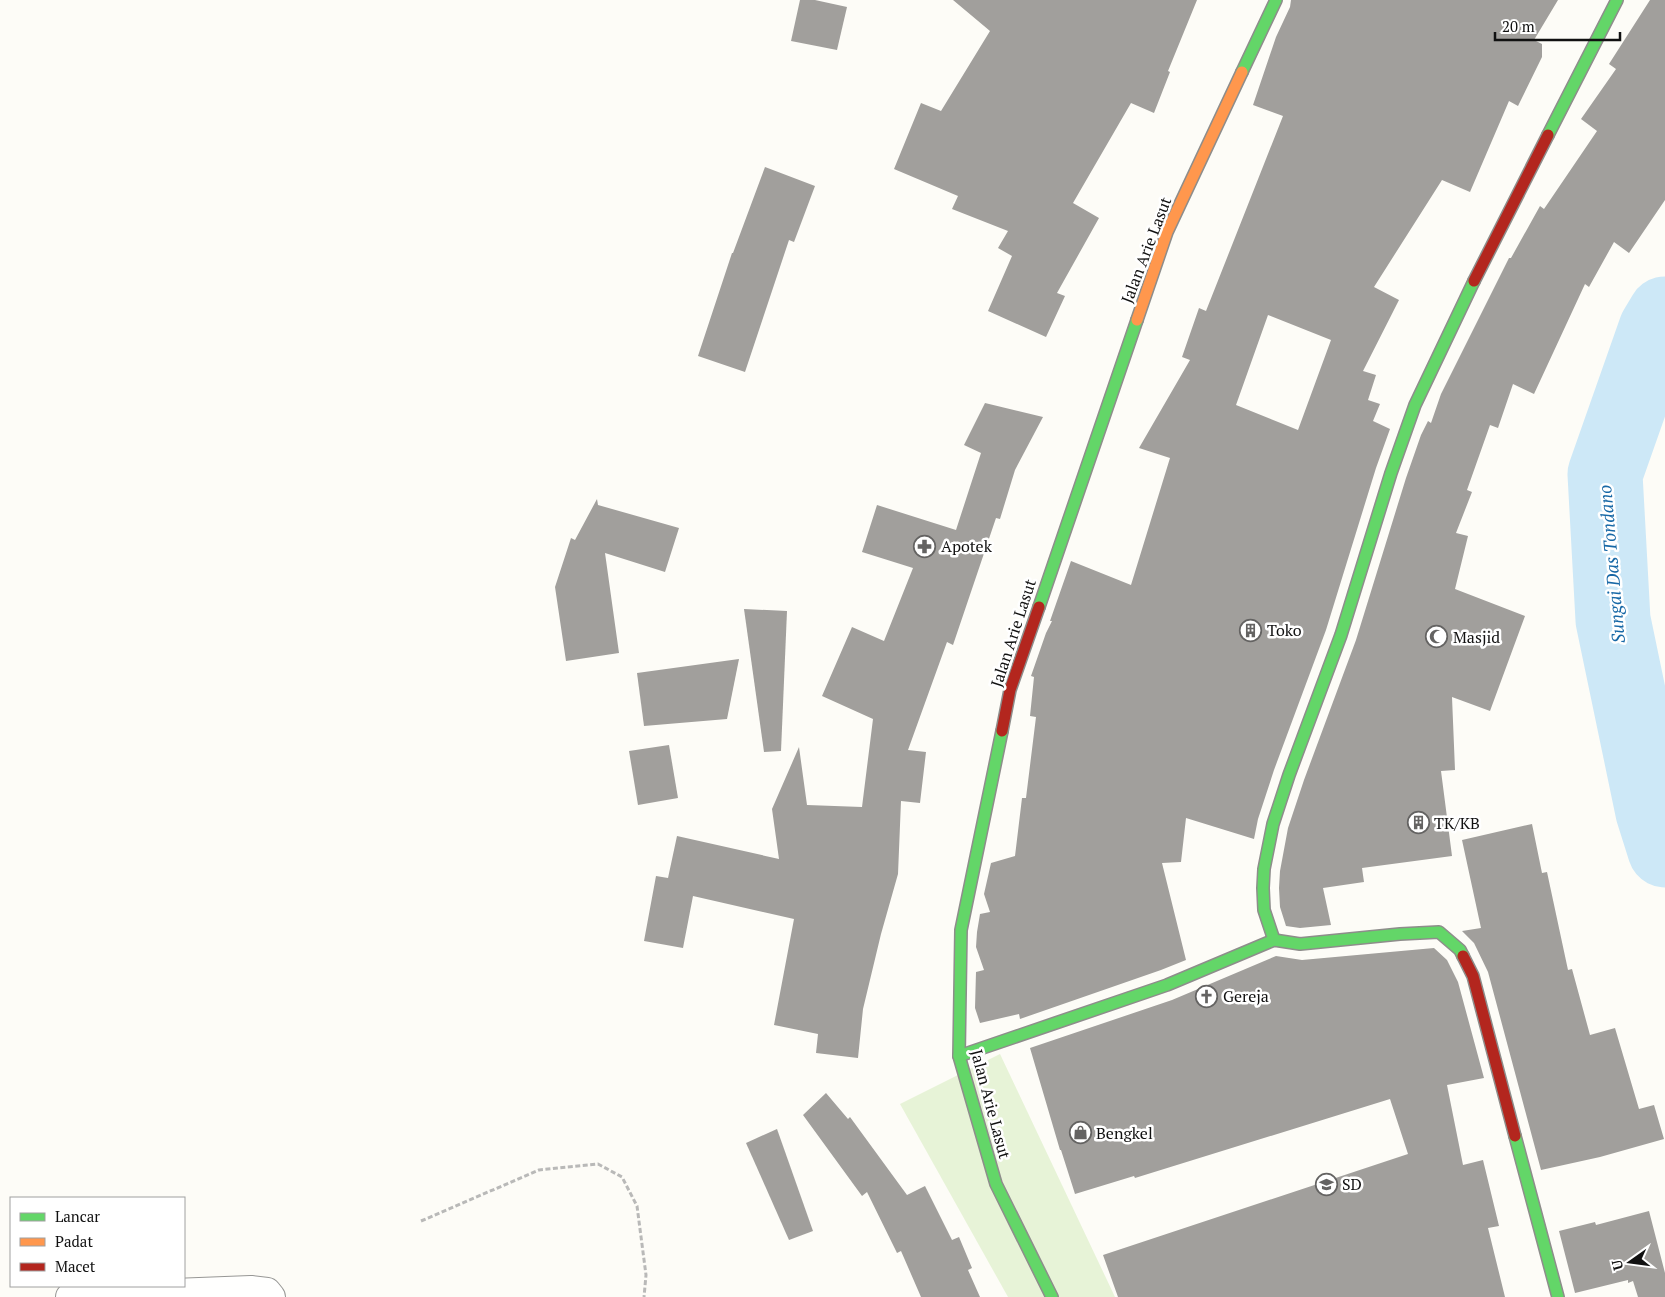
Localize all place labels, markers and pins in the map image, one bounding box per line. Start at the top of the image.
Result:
pharmacy icon: Apotek [913,534,937,558]
place label: Apotek [941,535,993,557]
building icon: Toko [1239,618,1263,642]
place label: Toko [1267,619,1302,641]
mosque icon: Masjid [1425,625,1449,649]
place label: Masjid [1453,626,1500,648]
building icon: TK/KB [1406,811,1430,835]
place label: TK/KB [1434,812,1480,834]
church icon: Gereja [1195,984,1219,1008]
place label: Gereja [1223,985,1269,1007]
shop icon: Bengkel [1068,1121,1092,1145]
place label: Bengkel [1096,1122,1153,1144]
school or university icon: SD [1314,1172,1338,1196]
place label: SD [1342,1173,1362,1195]

